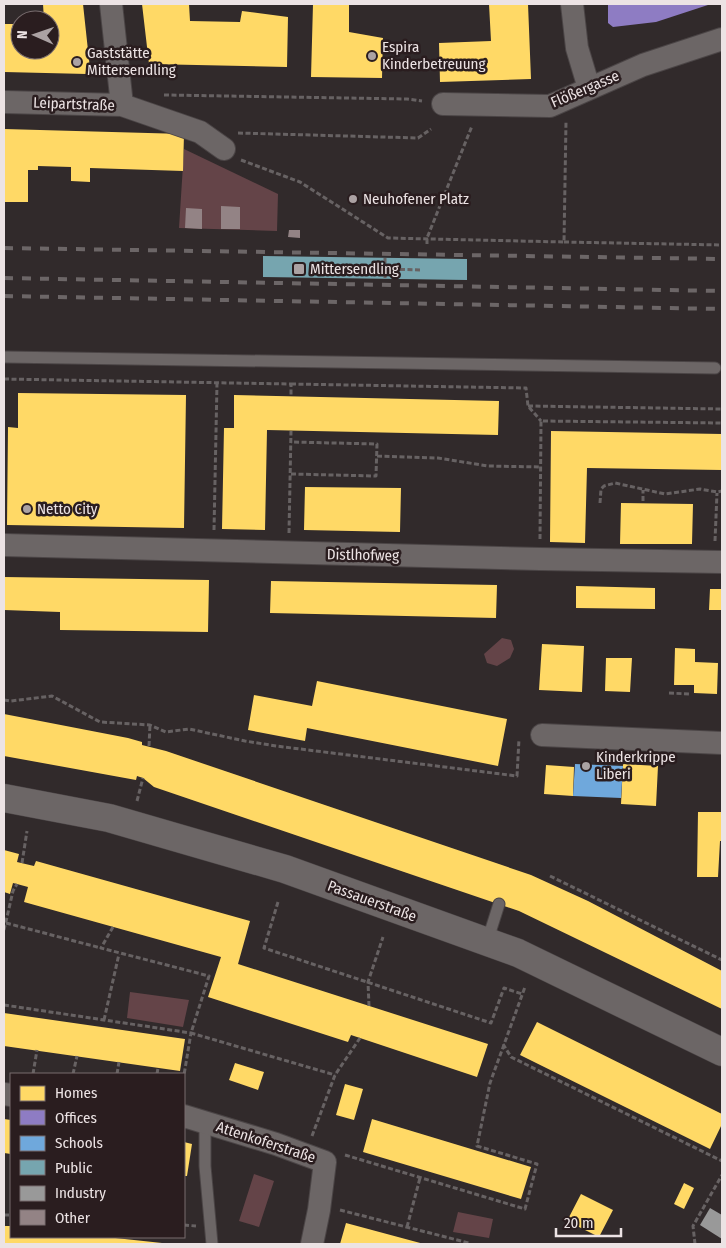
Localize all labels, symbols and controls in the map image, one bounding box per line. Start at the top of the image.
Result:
north arrow [10,10,60,60]
text: N [14,30,31,39]
place label: Espira Kinderbetreuung [382,38,485,73]
place label: Gaststätte Mittersendling [87,44,176,79]
marker: Espira Kinderbetreuung [366,50,378,62]
marker: Gaststätte Mittersendling [71,56,83,68]
street label: Flößergasse [548,67,622,111]
street label: Leipartstraße [33,94,115,114]
place label: Neuhofener Platz [363,190,469,208]
marker: Neuhofener Platz [347,193,359,205]
place label: Mittersendling [310,260,399,278]
marker: Mittersendling [292,262,306,276]
place label: Netto City [37,500,98,518]
marker: Netto City [21,503,33,515]
street label: Distlhofweg [327,545,399,565]
place label: Kinderkrippe Liberi [596,748,676,783]
marker: Kinderkrippe Liberi [580,760,592,772]
street label: Passauerstraße [325,877,419,925]
legend [10,1073,185,1238]
text: Homes [55,1084,97,1102]
text: Offices [55,1109,97,1127]
street label: Attenkoferstraße [214,1117,318,1167]
text: Schools [55,1134,103,1152]
text: Public [55,1159,93,1177]
text: Industry [55,1184,106,1202]
scale bar [556,1206,621,1238]
text: Other [55,1209,91,1227]
text: 20 m [564,1214,594,1232]

